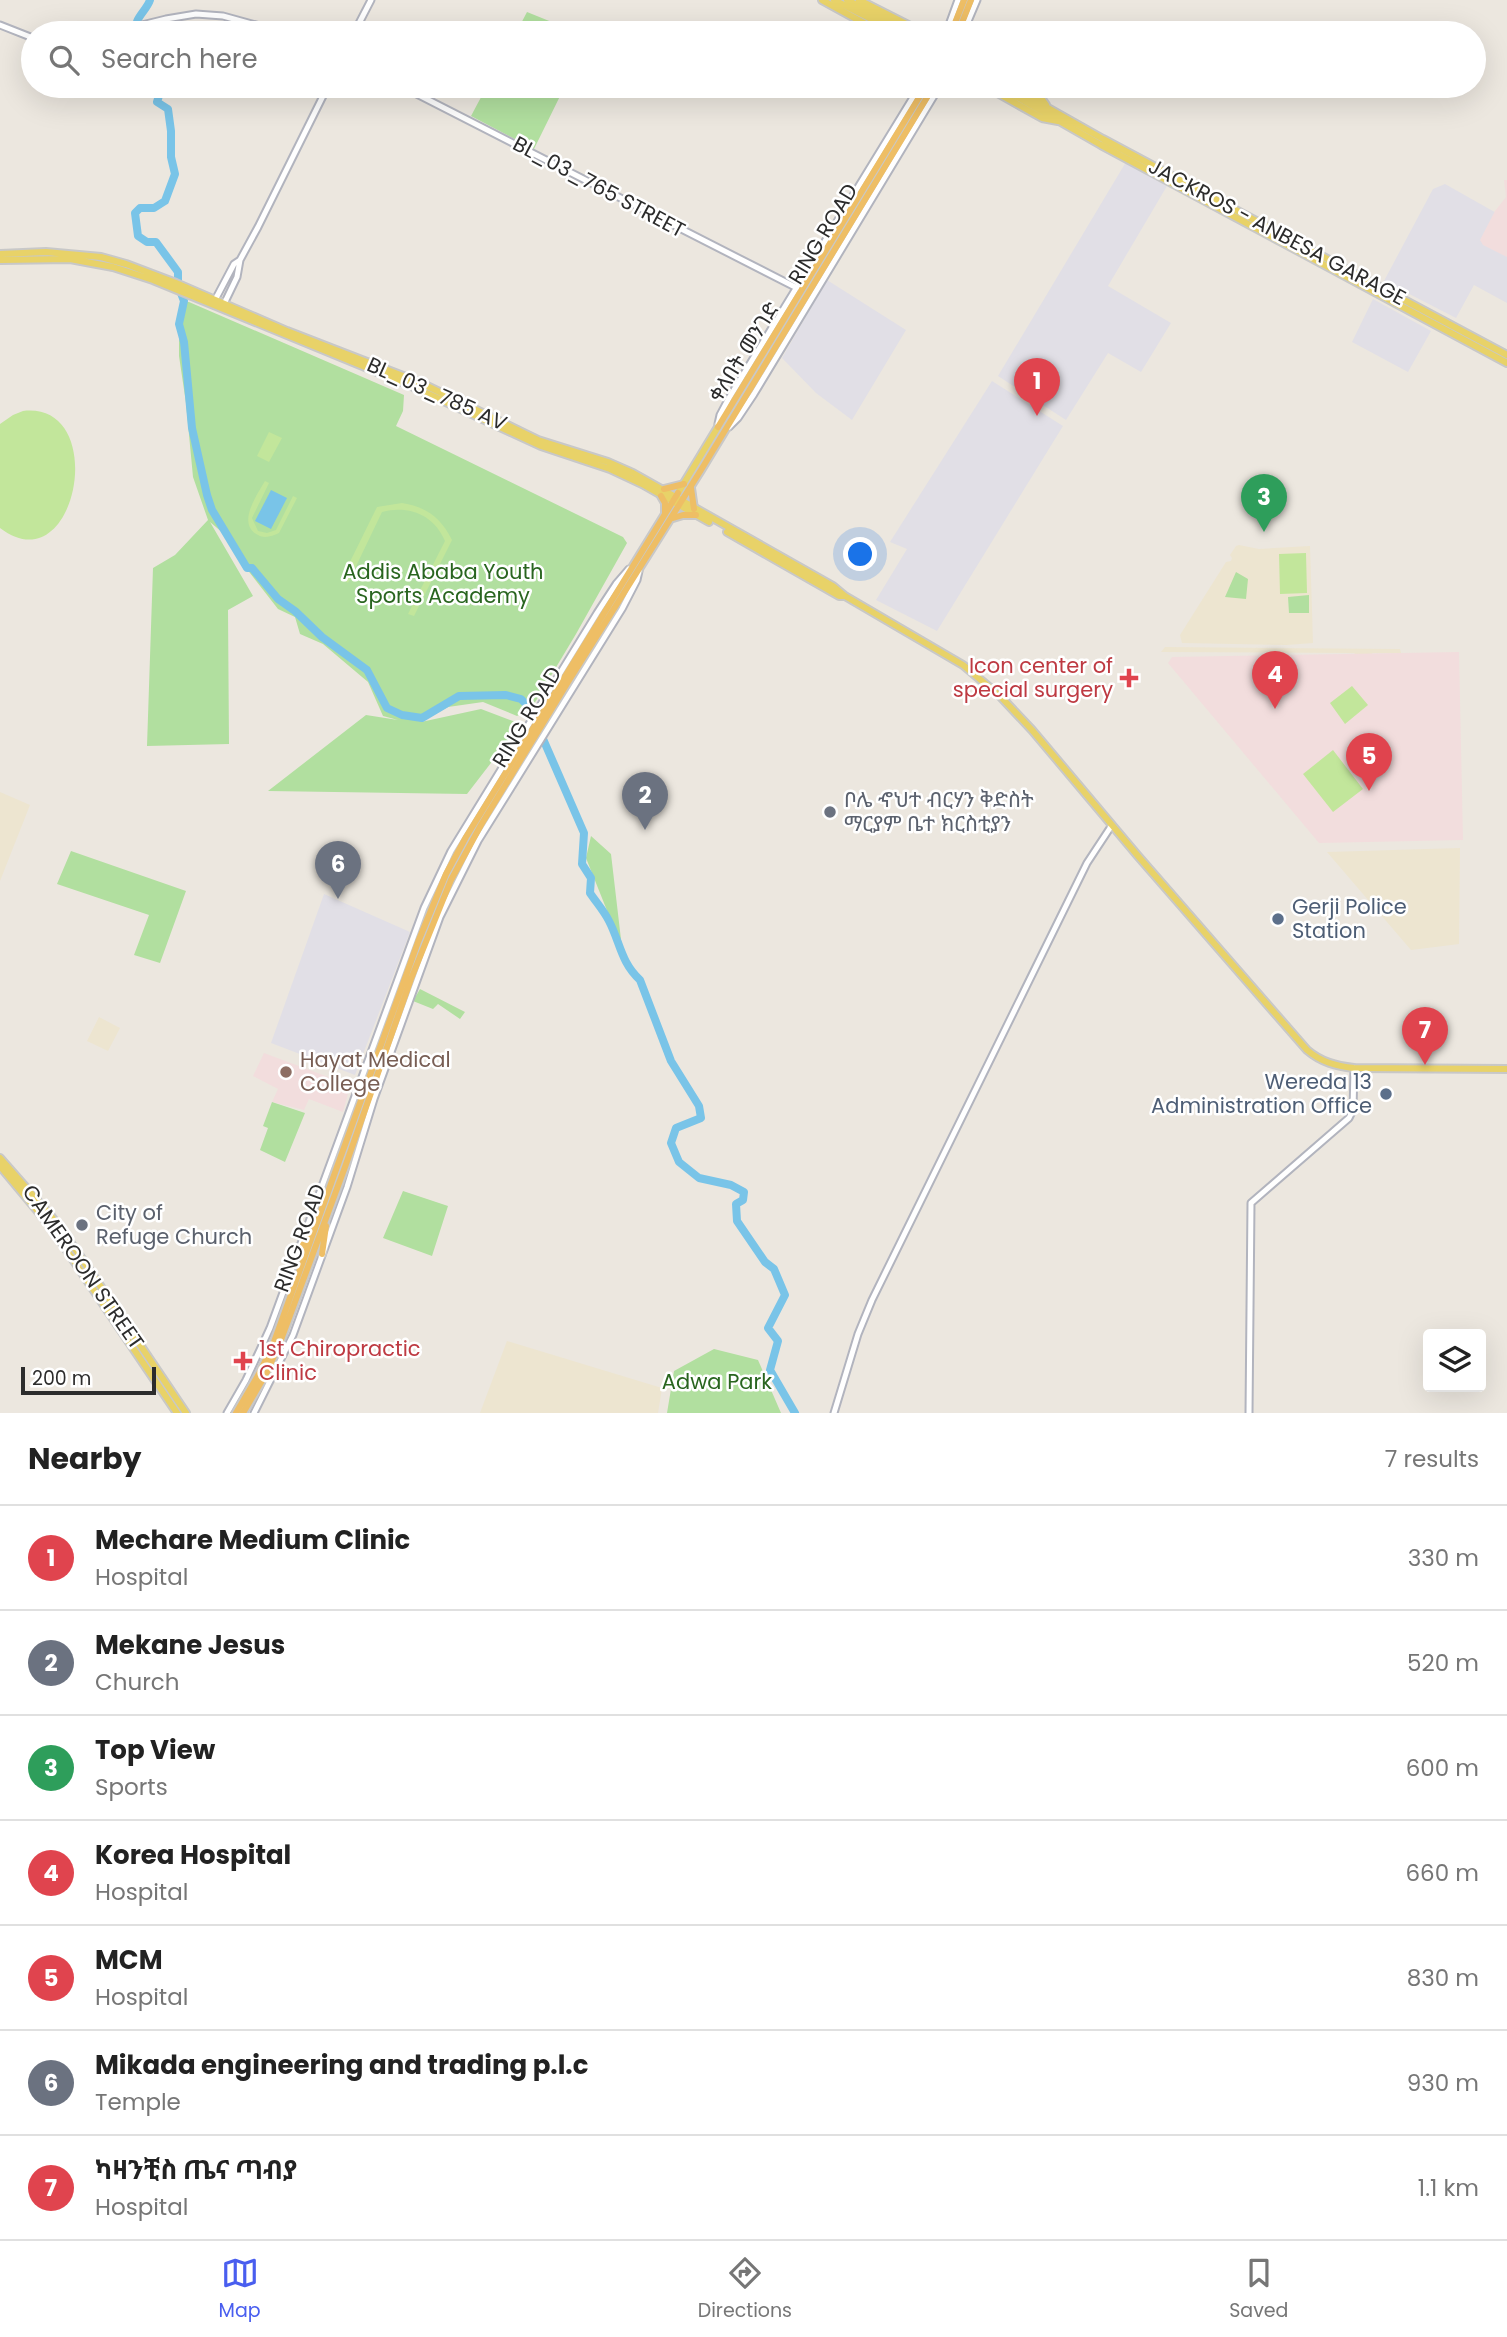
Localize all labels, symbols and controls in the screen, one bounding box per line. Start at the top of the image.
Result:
search box [21,21,1486,98]
icon: search [45,41,83,79]
text: Search here [101,41,258,77]
street label: BL_03_765 STREET [508,129,690,244]
street label: JACKROS - ANBESA GARAGE [1143,151,1411,312]
street label: RING ROAD [781,178,864,290]
street label: ቀለበት መንገድ [701,296,786,407]
street label: BL_03_785 AV [363,350,512,437]
pin: 1 [1014,358,1060,416]
pin: 3 [1241,474,1287,532]
your location [843,537,877,571]
park label: Addis Ababa Youth Sports Academy [342,557,544,610]
place label: Icon center of special surgery [953,651,1113,704]
pin: 4 [1252,651,1298,709]
street label: RING ROAD [485,661,568,773]
marker: Icon center of special surgery [1119,668,1139,688]
pin: 5 [1346,733,1392,791]
pin: 2 [622,772,668,830]
place label: ቦሌ ኆህተ ብርሃን ቅድስት ማርያም ቤተ ክርስቲያን [844,785,1034,838]
marker: ቦሌ ኆህተ ብርሃን ቅድስት ማርያም ቤተ ክርስቲያን [822,804,838,820]
pin: 6 [315,841,361,899]
place label: Gerji Police Station [1292,892,1407,945]
marker: Gerji Police Station [1270,911,1286,927]
pin: 7 [1402,1007,1448,1065]
place label: Hayat Medical College [300,1045,451,1098]
marker: Hayat Medical College [278,1064,294,1080]
place label: Wereda 13 Administration Office [1151,1067,1372,1120]
marker: Wereda 13 Administration Office [1378,1086,1394,1102]
street label: CAMEROON STREET [16,1179,151,1355]
street label: RING ROAD [267,1180,332,1296]
place label: City of Refuge Church [96,1198,252,1251]
marker: City of Refuge Church [74,1217,90,1233]
map controls [1423,1329,1486,1392]
button: layers [1423,1329,1486,1392]
place label: 1st Chiropractic Clinic [259,1334,421,1387]
marker: 1st Chiropractic Clinic [233,1351,253,1371]
scale bar [21,1364,156,1396]
text: 200 m [32,1365,91,1392]
park label: Adwa Park [662,1367,772,1396]
text: Nearby [28,1437,142,1480]
text: 7 results [1385,1443,1479,1475]
text: Mechare Medium Clinic [95,1522,410,1558]
text: 1 [47,1542,55,1574]
text: 330 m [1408,1542,1479,1574]
text: Hospital [95,1561,188,1593]
text: Mekane Jesus [95,1627,285,1663]
text: 2 [44,1647,58,1679]
text: 520 m [1407,1647,1479,1679]
text: Church [95,1666,179,1698]
text: Top View [95,1732,215,1768]
text: 3 [44,1752,58,1784]
text: 600 m [1406,1752,1479,1784]
text: Sports [95,1771,168,1803]
text: Korea Hospital [95,1837,291,1873]
text: 4 [43,1857,59,1889]
text: 660 m [1406,1857,1479,1889]
text: Hospital [95,1876,188,1908]
text: MCM [95,1942,163,1978]
text: 5 [44,1962,58,1994]
text: 830 m [1407,1962,1479,1994]
text: Hospital [95,1981,188,2013]
text: Mikada engineering and trading p.l.c [95,2047,588,2083]
text: 6 [44,2067,58,2099]
text: 930 m [1407,2067,1479,2099]
text: Temple [95,2086,181,2118]
text: ካዛንቺስ ጤና ጣብያ [95,2152,297,2188]
text: 7 [45,2172,57,2204]
text: 1.1 km [1418,2172,1479,2204]
text: Hospital [95,2191,188,2223]
tab: Map [219,2254,261,2325]
tab: Directions [698,2254,792,2325]
tab: Saved [1229,2254,1288,2325]

